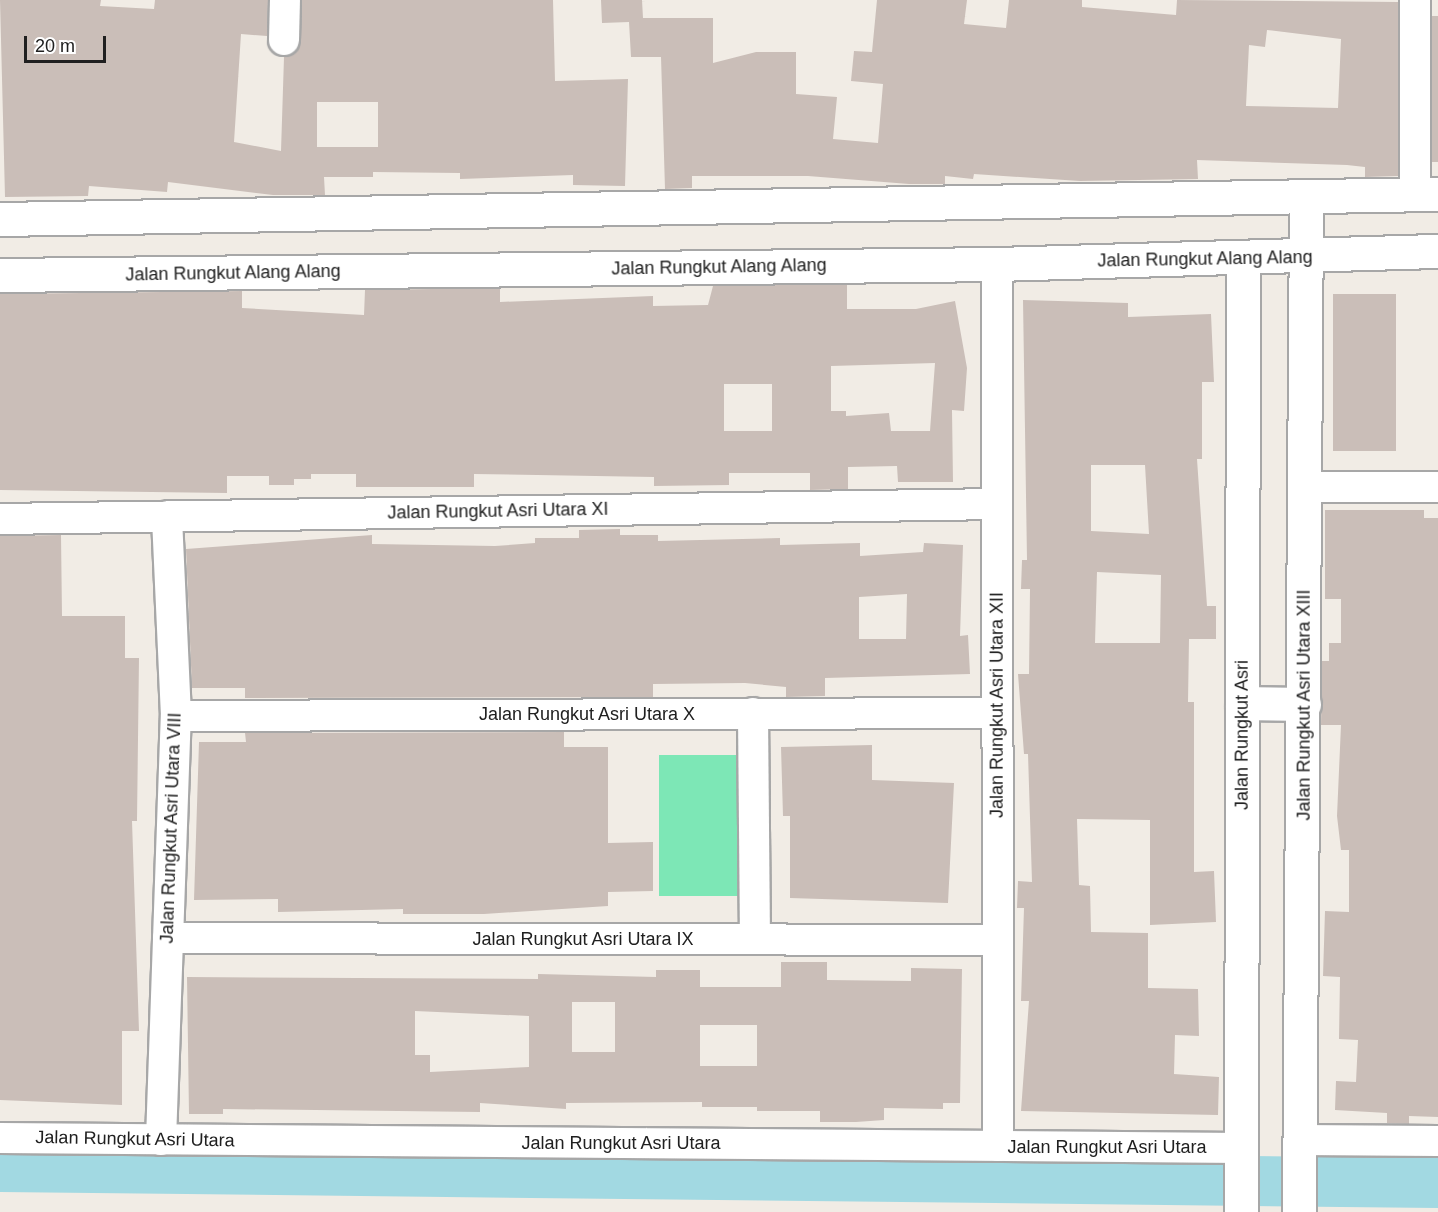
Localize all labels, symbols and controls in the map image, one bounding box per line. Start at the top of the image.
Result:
scale bar [27,24,110,62]
text: 20 m [35,36,75,56]
street label: Jalan Rungkut Alang Alang [1096,246,1314,272]
street label: Jalan Rungkut Alang Alang [610,254,828,280]
street label: Jalan Rungkut Alang Alang [124,260,342,286]
street label: Jalan Rungkut Asri Utara XI [387,498,609,524]
street label: Jalan Rungkut Asri Utara XIII [1293,589,1315,821]
street label: Jalan Rungkut Asri Utara XII [986,591,1008,819]
street label: Jalan Rungkut Asri [1231,659,1253,811]
street label: Jalan Rungkut Asri Utara X [478,703,696,725]
street label: Jalan Rungkut Asri Utara VIII [156,712,186,944]
street label: Jalan Rungkut Asri Utara IX [472,928,694,950]
street label: Jalan Rungkut Asri Utara [35,1126,235,1152]
street label: Jalan Rungkut Asri Utara [521,1132,721,1154]
street label: Jalan Rungkut Asri Utara [1007,1136,1207,1158]

